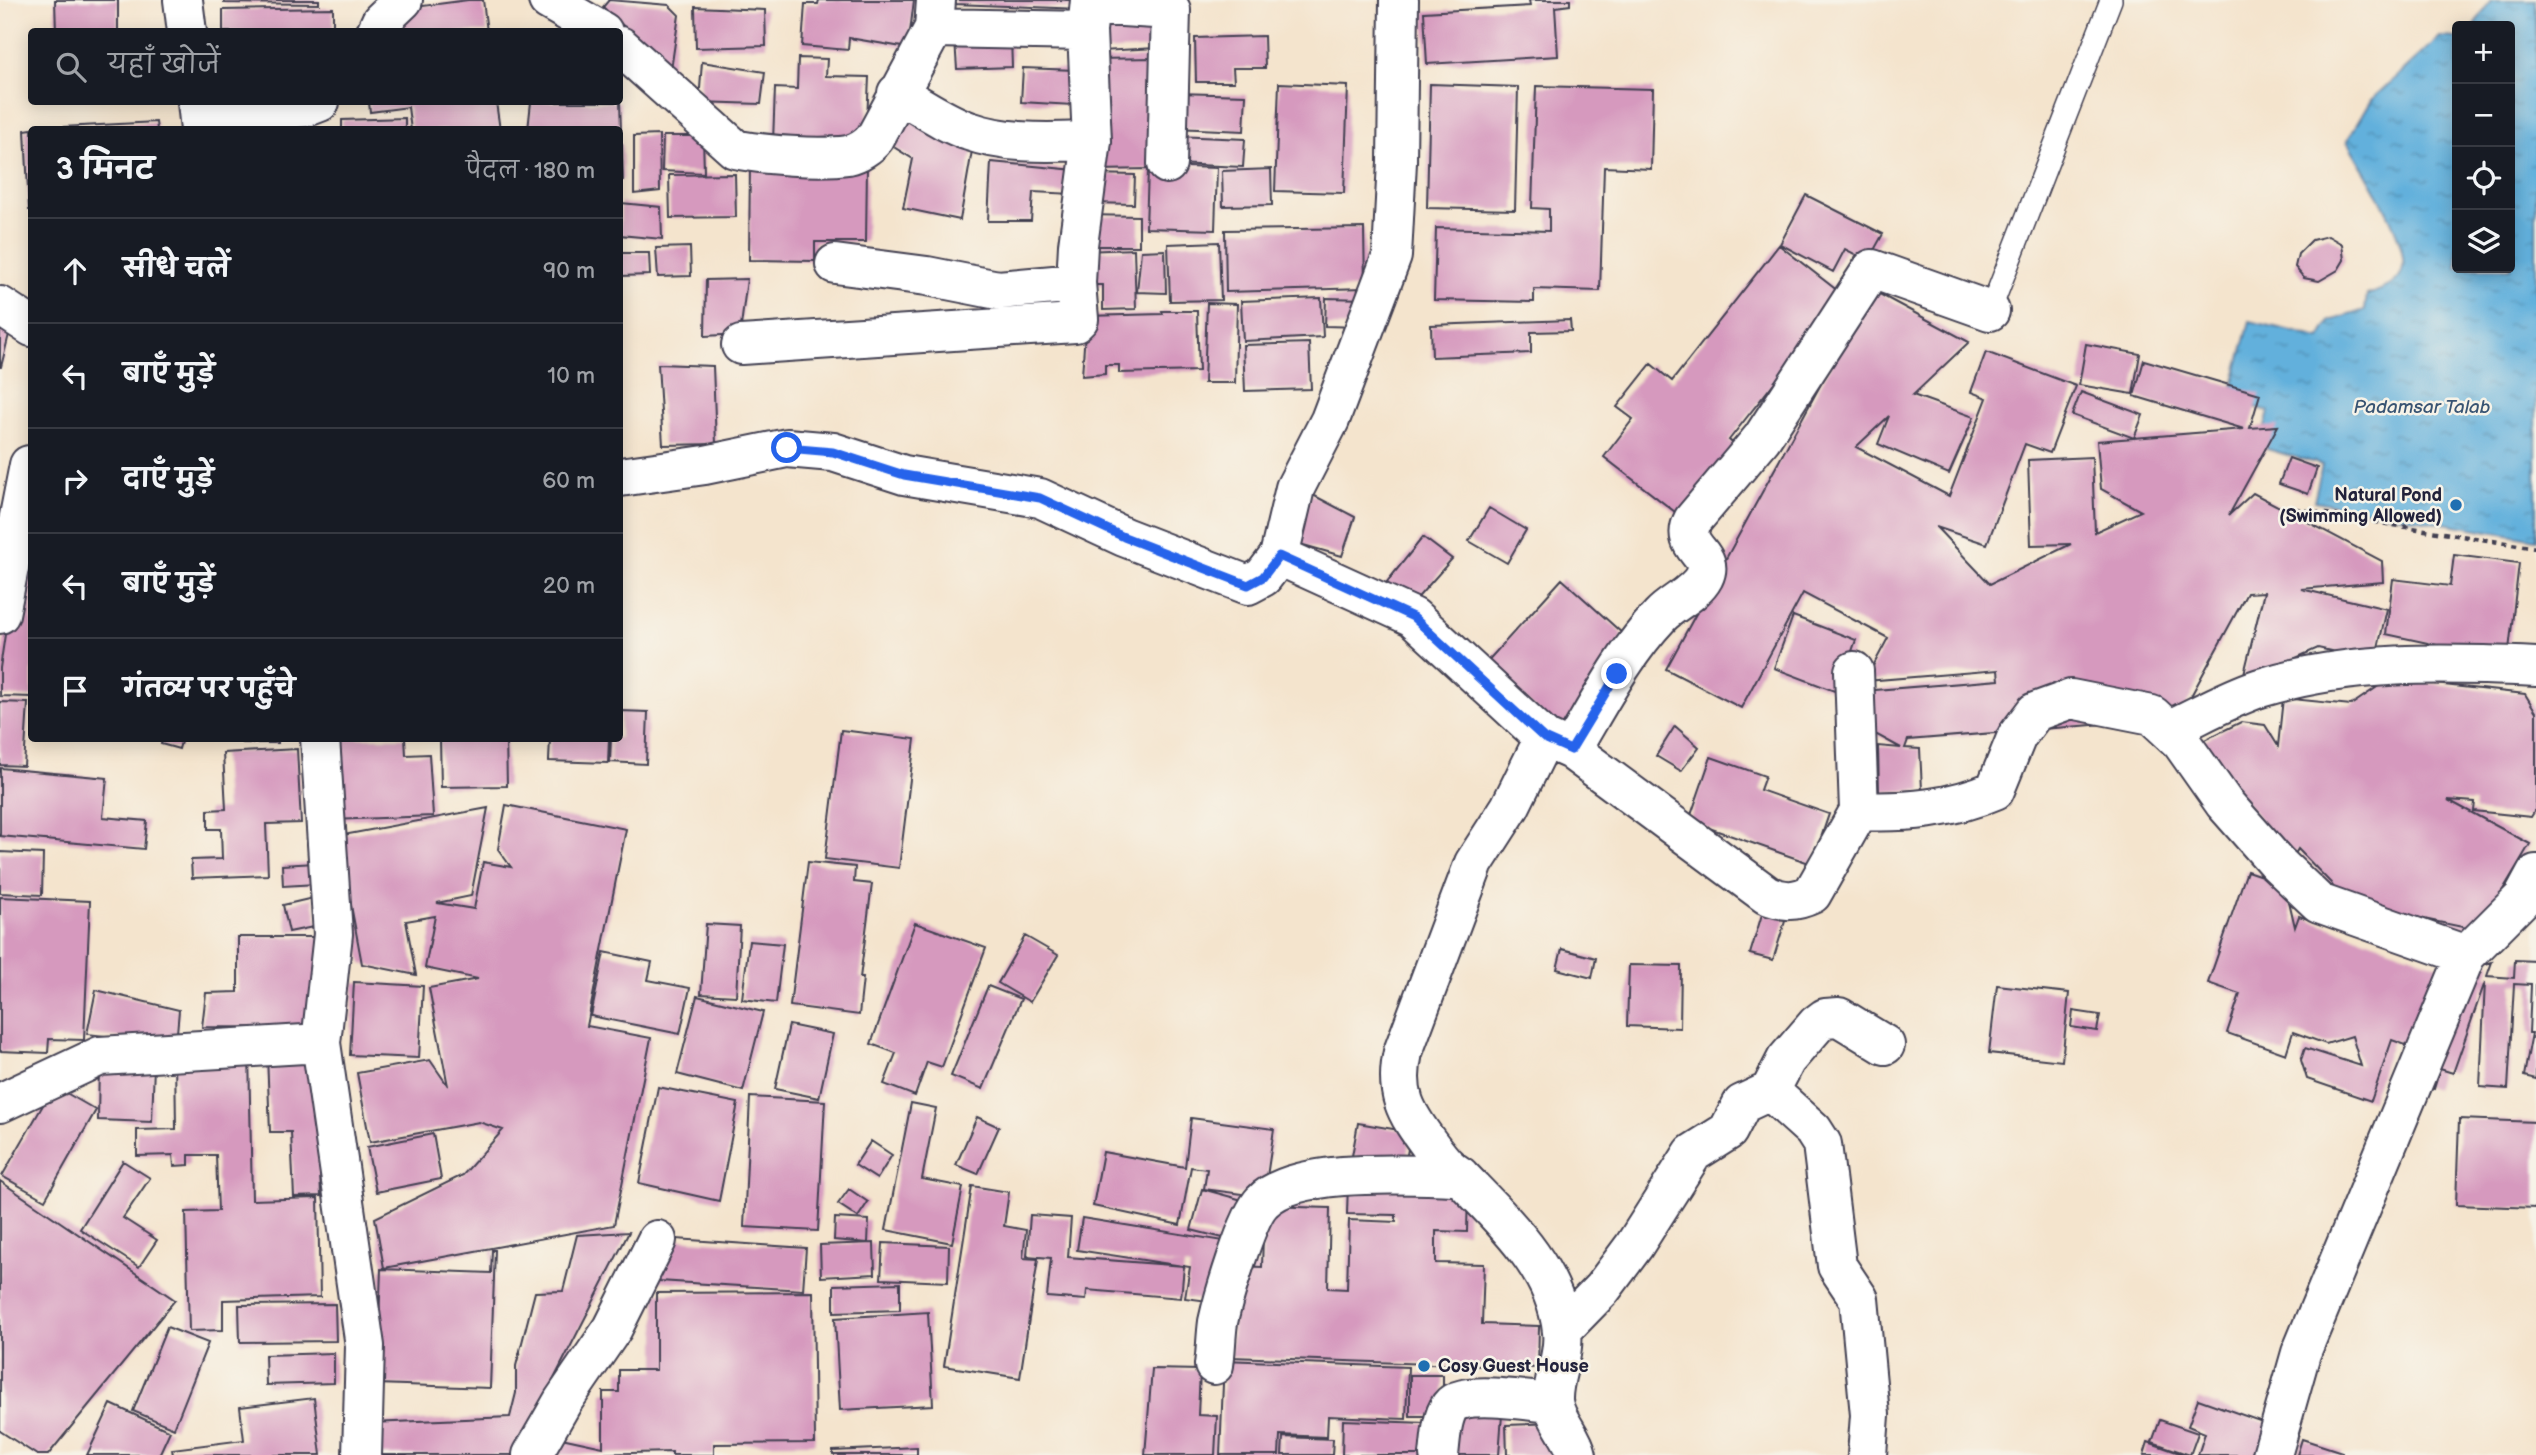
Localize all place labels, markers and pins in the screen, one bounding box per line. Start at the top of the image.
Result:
place label: Natural Pond (Swimming Allowed) [2279,485,2442,527]
marker: Natural Pond (Swimming Allowed) [2448,497,2464,513]
place label: Cosy Guest House [1438,1356,1589,1377]
marker: Cosy Guest House [1416,1358,1432,1374]

